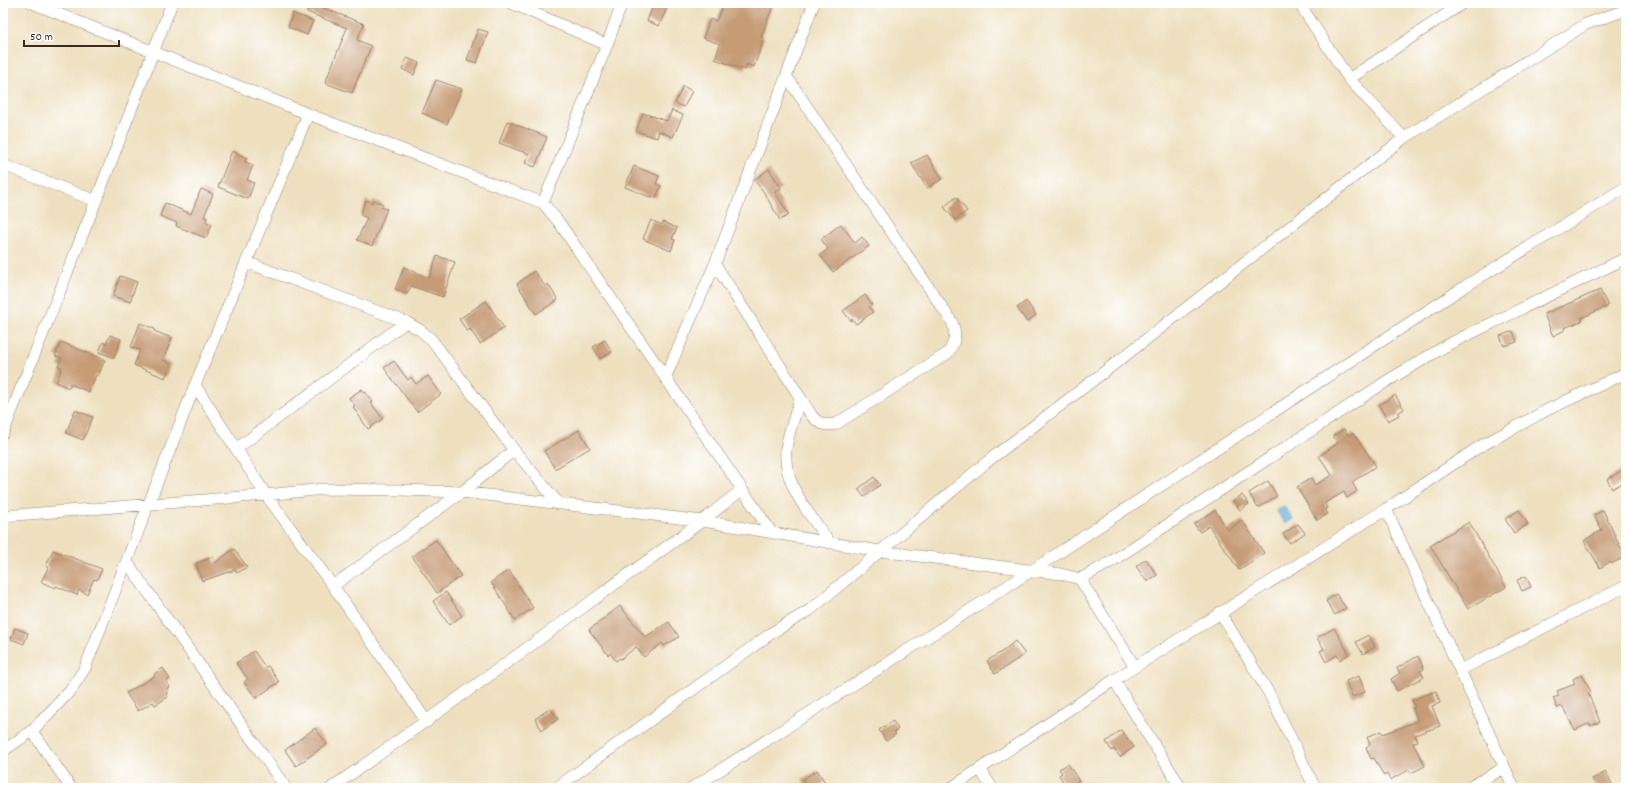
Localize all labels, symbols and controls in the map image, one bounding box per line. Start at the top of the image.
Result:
scale bar [24,22,119,48]
text: 50 m [30,29,53,46]

